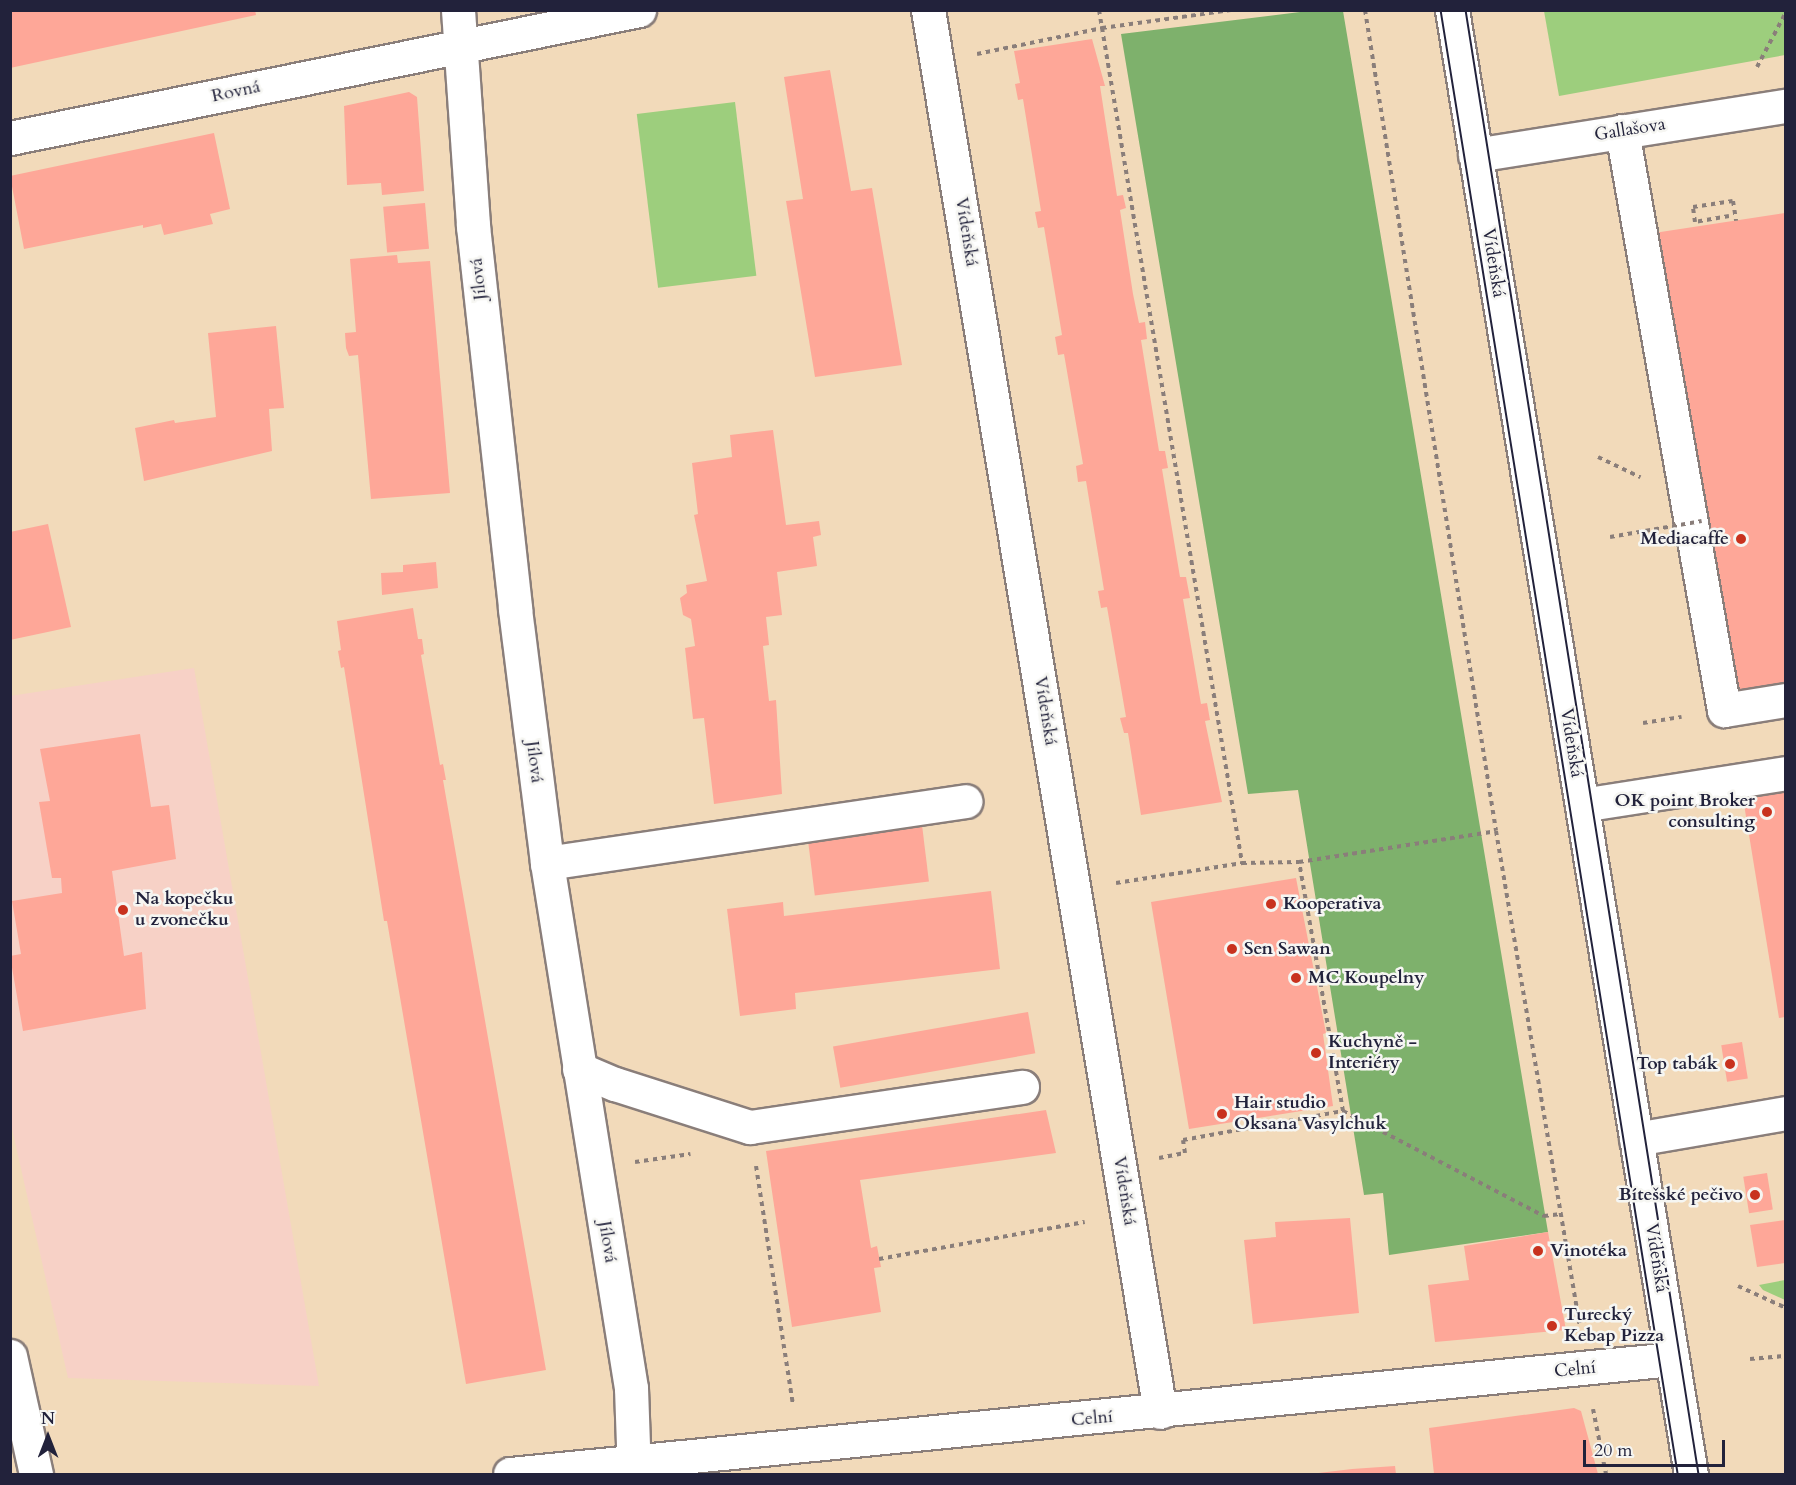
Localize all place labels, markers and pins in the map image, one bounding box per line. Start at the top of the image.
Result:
place label: Mediacaffe [1640,528,1729,550]
marker: Mediacaffe [1734,532,1748,546]
place label: OK point Broker consulting [1615,791,1755,834]
marker: OK point Broker consulting [1760,805,1774,819]
place label: Na kopečku u zvonečku [135,889,234,932]
place label: Kooperativa [1283,893,1381,915]
marker: Kooperativa [1264,897,1278,911]
marker: Na kopečku u zvonečku [116,903,130,917]
place label: Sen Sawan [1244,938,1331,960]
marker: Sen Sawan [1225,942,1239,956]
place label: MC Koupelny [1308,967,1425,989]
marker: MC Koupelny [1289,971,1303,985]
place label: Kuchyně - Interiéry [1328,1032,1417,1074]
marker: Kuchyně - Interiéry [1309,1046,1323,1060]
place label: Top tabák [1636,1053,1718,1075]
marker: Top tabák [1723,1057,1737,1071]
place label: Hair studio Oksana Vasylchuk [1234,1093,1387,1136]
marker: Hair studio Oksana Vasylchuk [1215,1107,1229,1121]
place label: Bítešské pečivo [1618,1184,1743,1206]
marker: Bítešské pečivo [1748,1188,1762,1202]
place label: Vinotéka [1550,1240,1627,1262]
marker: Vinotéka [1531,1244,1545,1258]
place label: Turecký Kebap Pizza [1564,1305,1664,1348]
marker: Turecký Kebap Pizza [1545,1319,1559,1333]

